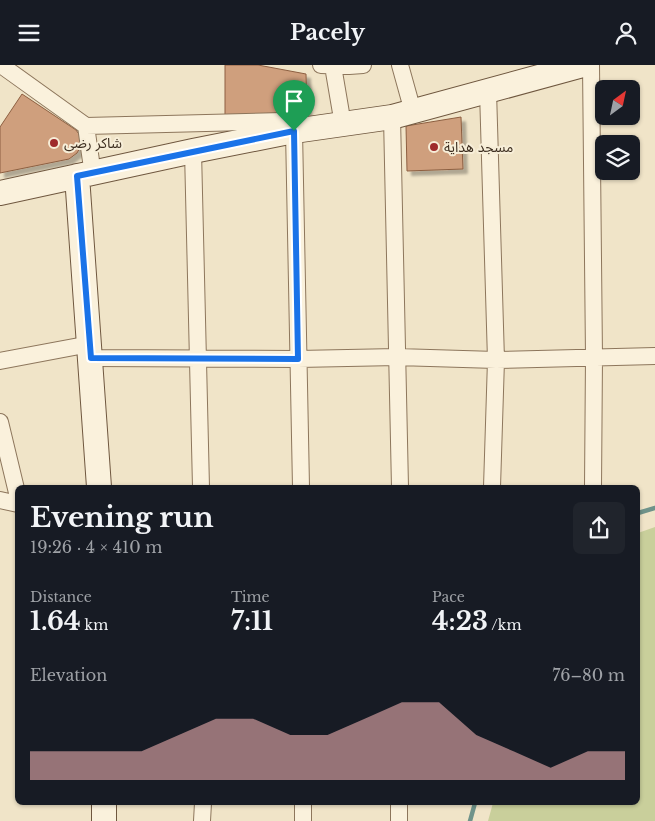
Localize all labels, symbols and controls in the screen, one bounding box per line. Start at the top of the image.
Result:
icon: menu [15,19,43,47]
text: Pacely [290,19,365,46]
icon: person [612,19,640,47]
pin [273,80,315,131]
north arrow [595,80,640,125]
map controls [595,80,640,180]
icon: arrive [280,87,308,115]
place label: شاكر رضى [64,134,122,152]
button: layers [595,135,640,180]
marker: شاكر رضى [48,137,60,149]
place label: مسجد هداية [444,138,513,156]
marker: مسجد هداية [428,141,440,153]
text: Evening run [30,500,214,535]
button: share [573,502,625,554]
text: 19:26 · 4 × 410 m [30,537,162,557]
text: Distance [30,588,92,606]
text: Time [231,588,270,606]
text: Pace [432,588,465,606]
text: 1.64 [30,606,81,637]
text: 7:11 [231,606,273,637]
text: 4:23 [432,606,488,637]
text: km [81,616,108,634]
text: /km [488,616,521,634]
text: Elevation [30,665,107,685]
text: 76–80 m [552,665,625,685]

